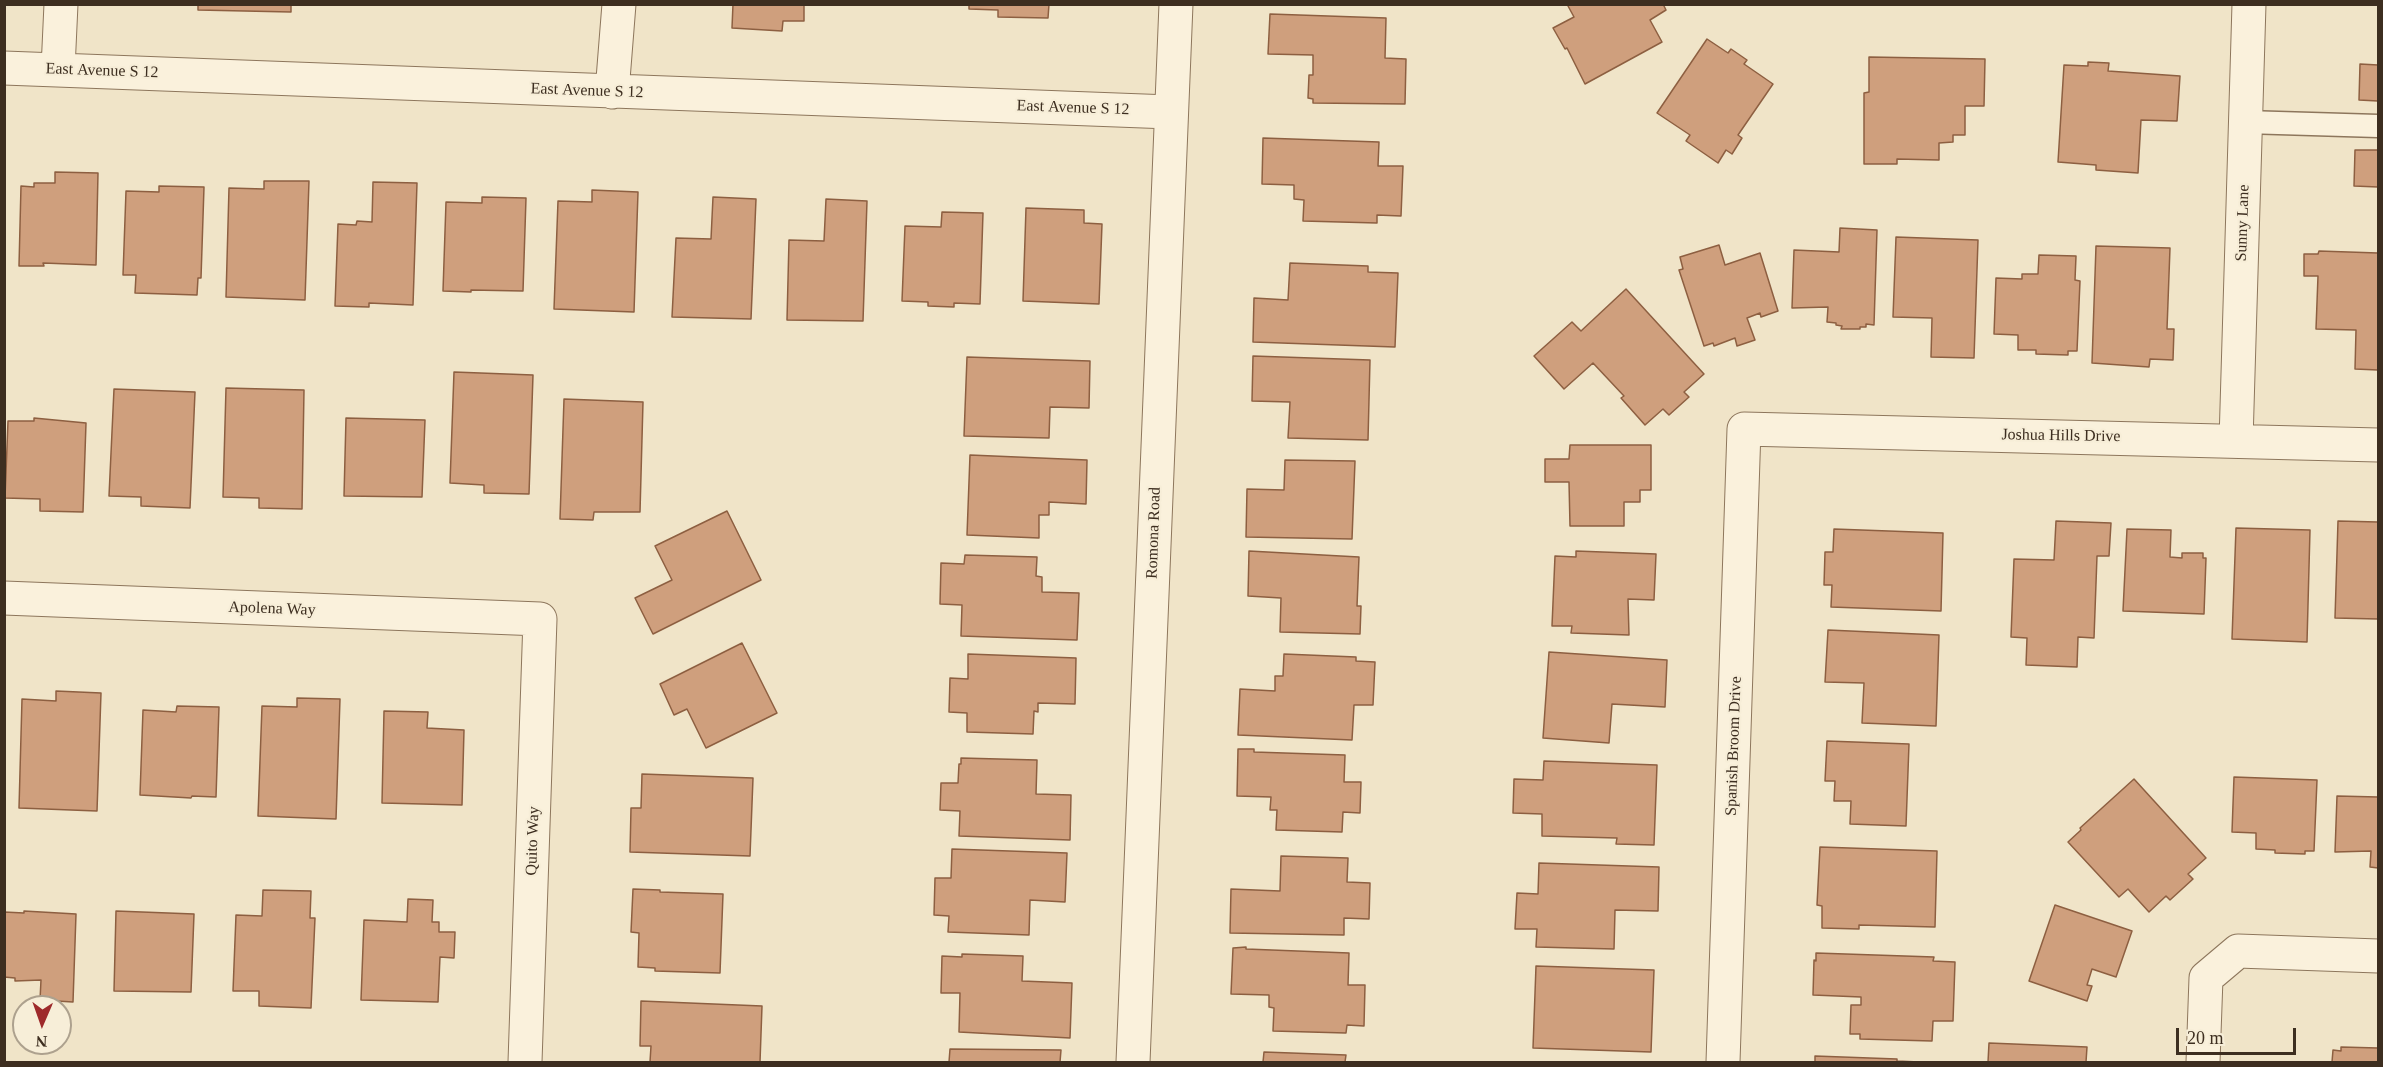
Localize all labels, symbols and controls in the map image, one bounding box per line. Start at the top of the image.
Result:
street label: East Avenue S 12 [45,59,159,83]
street label: East Avenue S 12 [530,79,644,103]
street label: East Avenue S 12 [1016,96,1130,120]
street label: Sunny Lane [2232,184,2254,262]
street label: Joshua Hills Drive [2001,425,2121,447]
street label: Romona Road [1143,487,1165,579]
street label: Apolena Way [228,598,316,620]
street label: Spanish Broom Drive [1722,676,1746,816]
street label: Quito Way [522,806,544,876]
north arrow [12,995,72,1055]
scale bar [2179,1016,2299,1054]
text: 20 m [2187,1028,2224,1048]
text: N [35,1033,47,1050]

